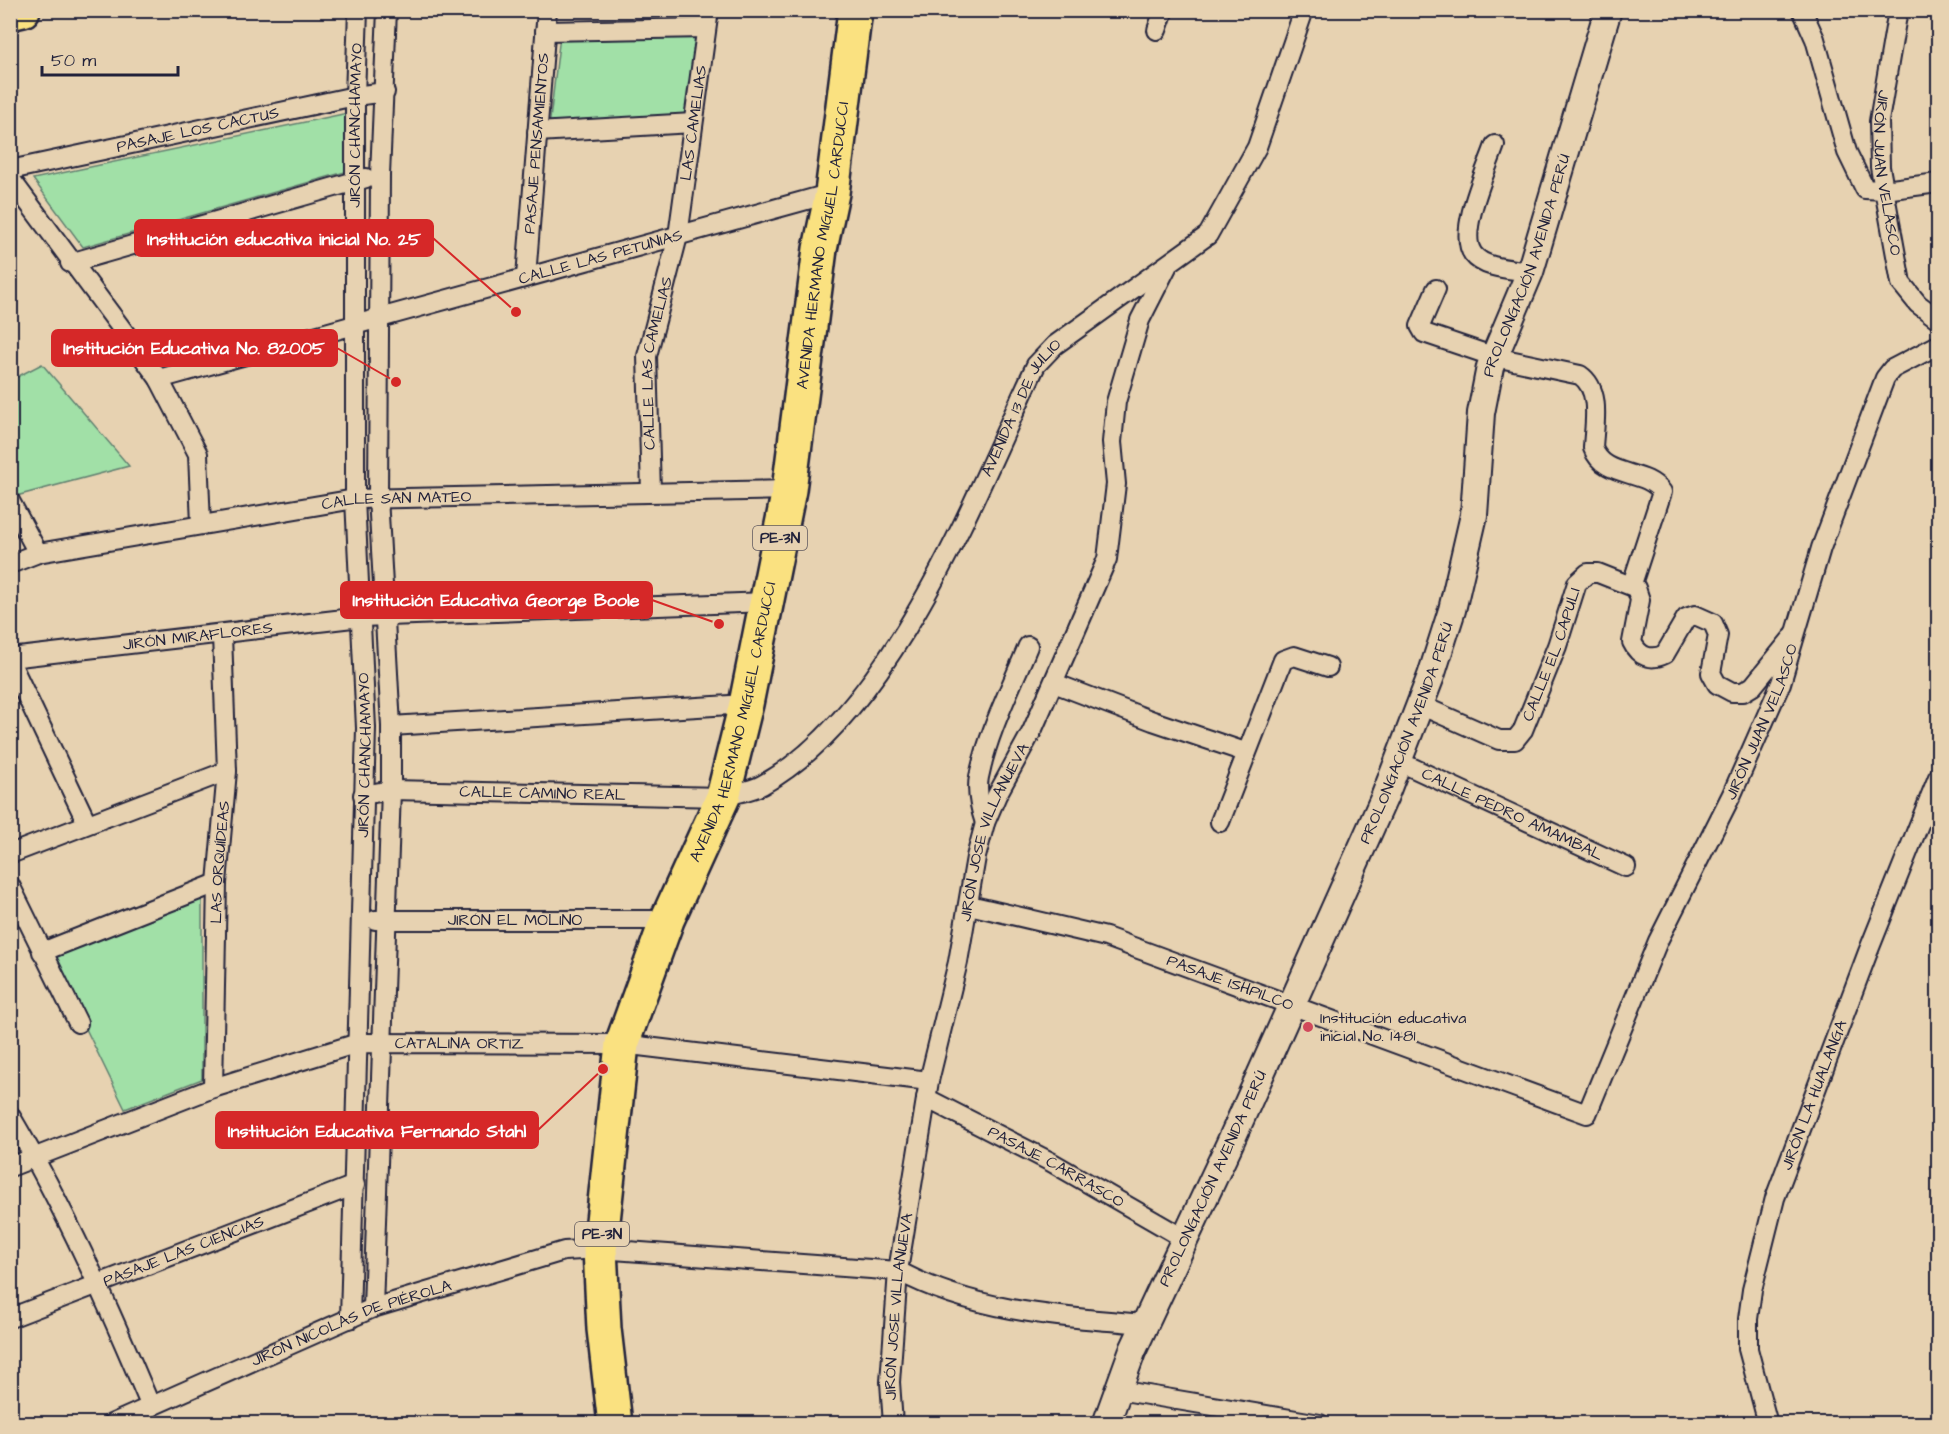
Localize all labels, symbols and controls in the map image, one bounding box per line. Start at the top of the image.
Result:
scale bar [42,39,178,77]
street label: JIRÓN CHANCHAMAYO [344,42,368,208]
text: 50 m [51,48,96,73]
street label: PASAJE PENSAMIENTOS [518,52,555,235]
street label: LAS CAMELIAS [675,64,712,182]
street label: JIRÓN JUAN VELASCO [1868,89,1907,258]
street label: AVENIDA HERMANO MIGUEL CARDUCCI [791,100,854,391]
street label: PASAJE LOS CACTUS [114,102,281,158]
street label: PROLONGACIÓN AVENIDA PERÚ [1477,151,1576,379]
callout: Institución educativa inicial No. 25 [135,220,433,256]
street label: CALLE LAS PETUNIAS [516,224,685,290]
text: Institución educativa inicial No. 25 [147,227,421,252]
street label: CALLE LAS CAMELIAS [636,274,678,450]
callout: Institución Educativa No. 82005 [52,330,337,366]
street label: AVENIDA 13 DE JULIO [976,334,1066,480]
text: Institución Educativa No. 82005 [63,336,325,361]
street label: CALLE SAN MATEO [320,486,472,516]
road number: PE-3N [753,526,807,550]
street label: AVENIDA HERMANO MIGUEL CARDUCCI [684,580,781,865]
callout: Institución Educativa George Boole [341,582,652,618]
street label: CALLE EL CAPULI [1517,585,1586,725]
text: Institución Educativa George Boole [353,588,640,614]
street label: JIRÓN MIRAFLORES [122,616,274,656]
street label: PROLONGACIÓN AVENIDA PERÚ [1354,619,1458,847]
street label: JIRÓN JUAN VELASCO [1720,641,1803,804]
street label: JIRÓN CHANCHAMAYO [352,672,377,838]
street label: JIRÓN JOSE VILLANUEVA [954,739,1034,923]
street label: CALLE PEDRO AMAMBAL [1418,762,1607,866]
street label: CALLE CAMINO REAL [459,780,626,806]
street label: LAS ORQUÍDEAS [205,800,235,924]
street label: JIRÓN EL MOLINO [448,909,583,931]
street label: PASAJE ISHPILCO [1164,949,1297,1016]
place label: Institución educativa inicial No. 1481 [1320,1007,1466,1047]
street label: JIRÓN LA HUALANGA [1776,1017,1852,1173]
marker: Institución educativa inicial No. 1481 [1301,1020,1315,1034]
street label: CATALINA ORTIZ [395,1032,524,1055]
street label: PROLONGACIÓN AVENIDA PERÚ [1153,1067,1272,1290]
callout: Institución Educativa Fernando Stahl [216,1112,538,1148]
text: Institución Educativa Fernando Stahl [228,1119,526,1144]
street label: PASAJE CARRASCO [984,1120,1128,1213]
street label: PASAJE LAS CIENCIAS [100,1210,267,1292]
street label: JIRÓN JOSE VILLANUEVA [879,1211,918,1401]
road number: PE-3N [575,1222,629,1246]
street label: JIRÓN NICOLÁS DE PIÉROLA [247,1274,454,1372]

